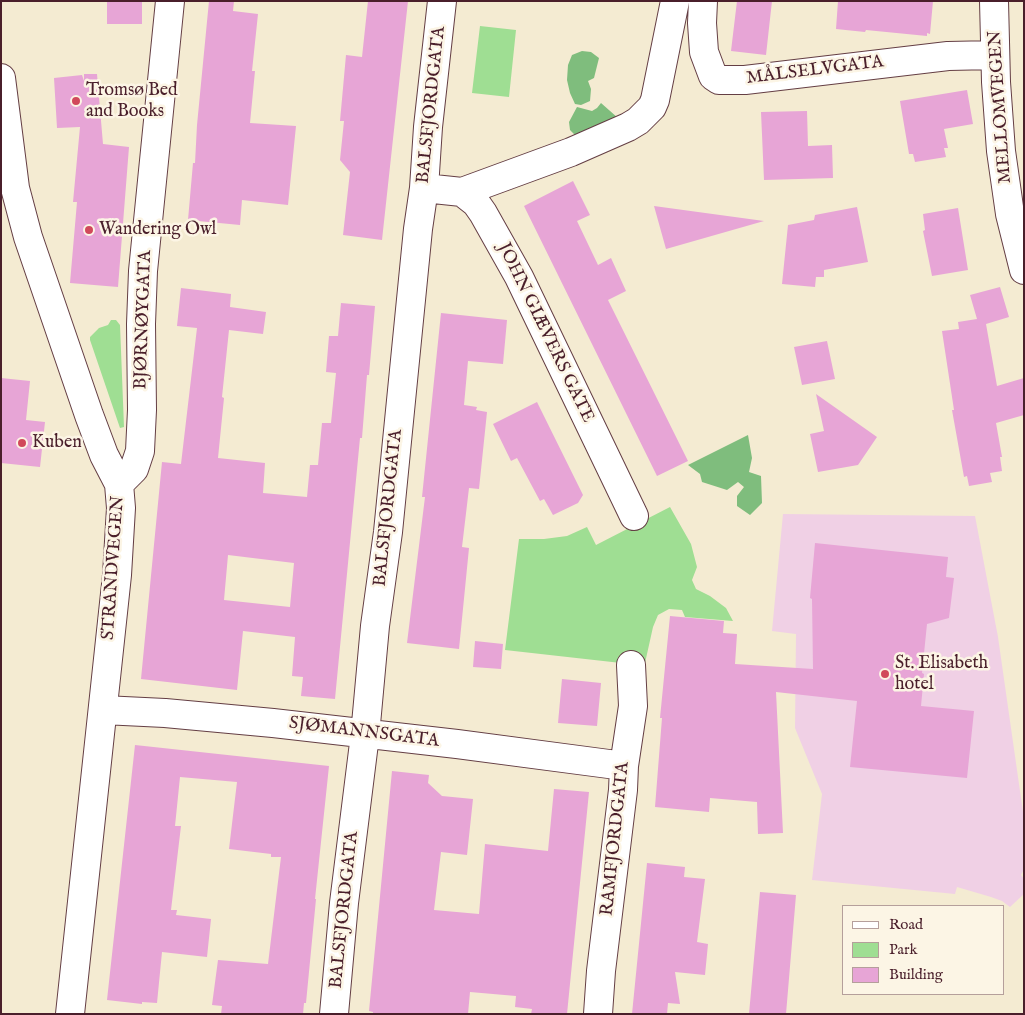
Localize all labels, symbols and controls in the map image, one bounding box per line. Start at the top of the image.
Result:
street label: BALSFJORDGATA [413,25,451,185]
street label: MELLOMVEGEN [985,30,1017,184]
street label: MÅLSELVGATA [745,52,885,90]
place label: Tromsø Bed and Books [86,80,178,122]
marker: Tromsø Bed and Books [70,95,82,107]
place label: Wandering Owl [99,219,217,241]
marker: Wandering Owl [83,224,95,236]
street label: JOHN GIÆVERS GATE [492,240,598,426]
street label: BJØRNØYGATA [131,250,157,390]
street label: BALSFJORDGATA [370,428,408,588]
place label: Kuben [32,432,82,454]
marker: Kuben [16,437,28,449]
street label: STRANDVEGEN [98,495,130,641]
place label: St. Elisabeth hotel [895,653,988,696]
marker: St. Elisabeth hotel [879,668,891,680]
street label: SJØMANNSGATA [288,713,440,753]
street label: RAMFJORDGATA [597,761,635,917]
street label: BALSFJORDGATA [326,830,364,990]
legend [842,905,1005,995]
text: Road [889,915,923,934]
text: Park [889,940,918,959]
text: Building [889,965,943,984]

